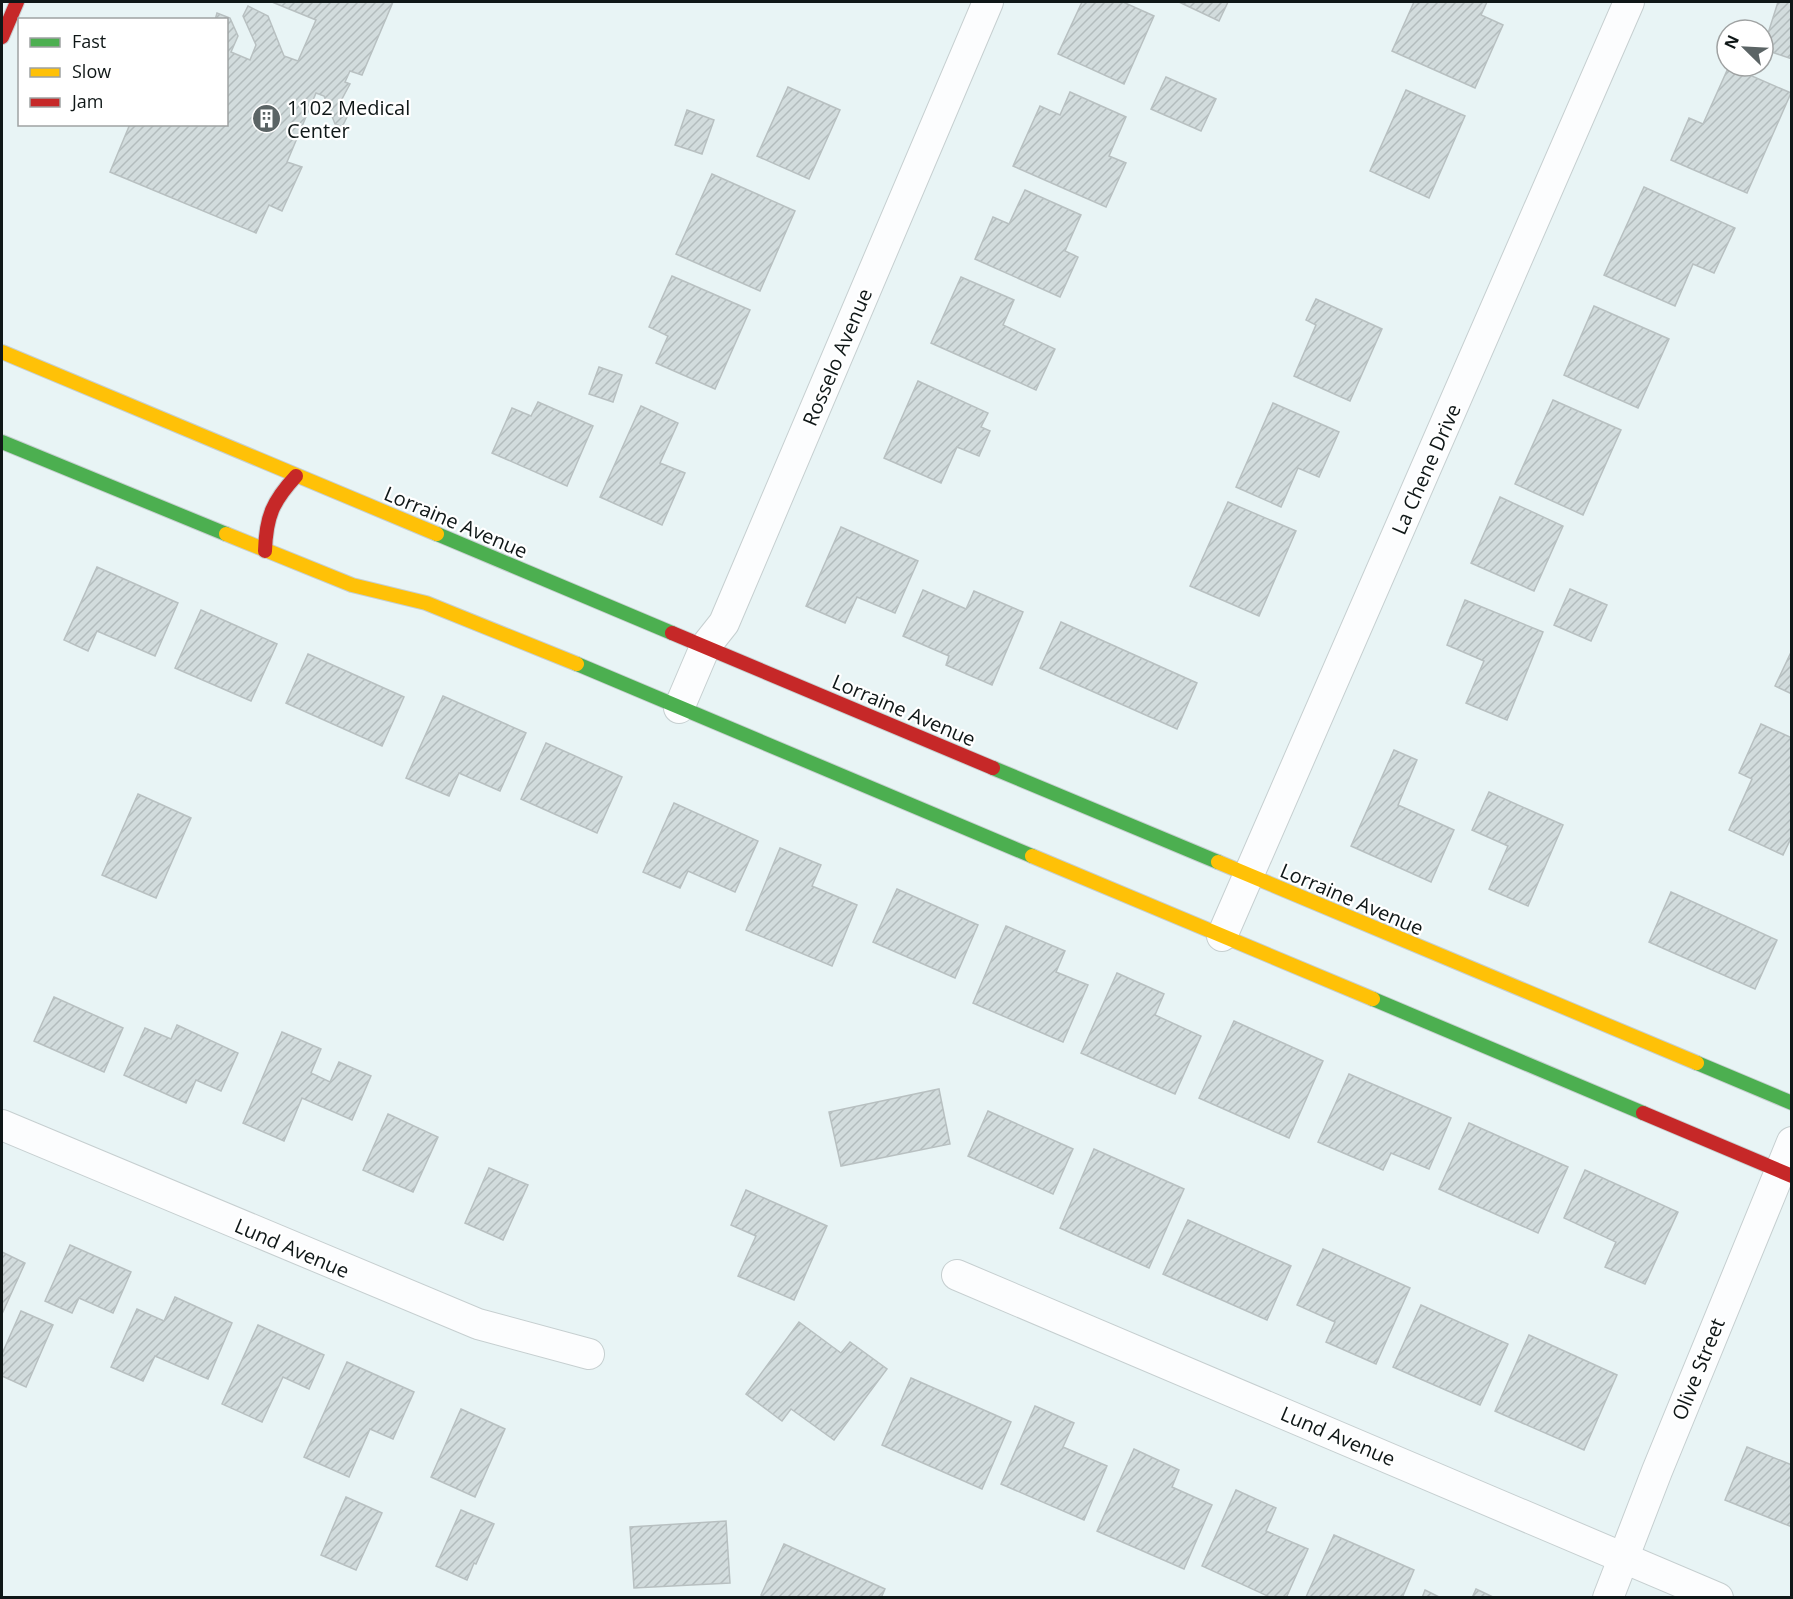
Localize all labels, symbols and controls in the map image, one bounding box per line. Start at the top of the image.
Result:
legend [18,18,228,126]
north arrow [1715,18,1775,78]
text: Fast [72,29,106,53]
text: N [1719,31,1744,52]
text: Slow [72,59,111,83]
text: Jam [70,89,104,113]
place label: 1102 Medical Center [287,94,410,144]
building icon: 1102 Medical Center [250,103,282,135]
street label: Rosselo Avenue [796,284,878,430]
street label: La Chene Drive [1385,399,1467,539]
street label: Lorraine Avenue [380,480,532,564]
street label: Lorraine Avenue [828,668,980,752]
street label: Lorraine Avenue [1276,857,1428,941]
street label: Lund Avenue [231,1212,353,1284]
street label: Olive Street [1665,1314,1731,1424]
street label: Lund Avenue [1277,1400,1399,1472]

